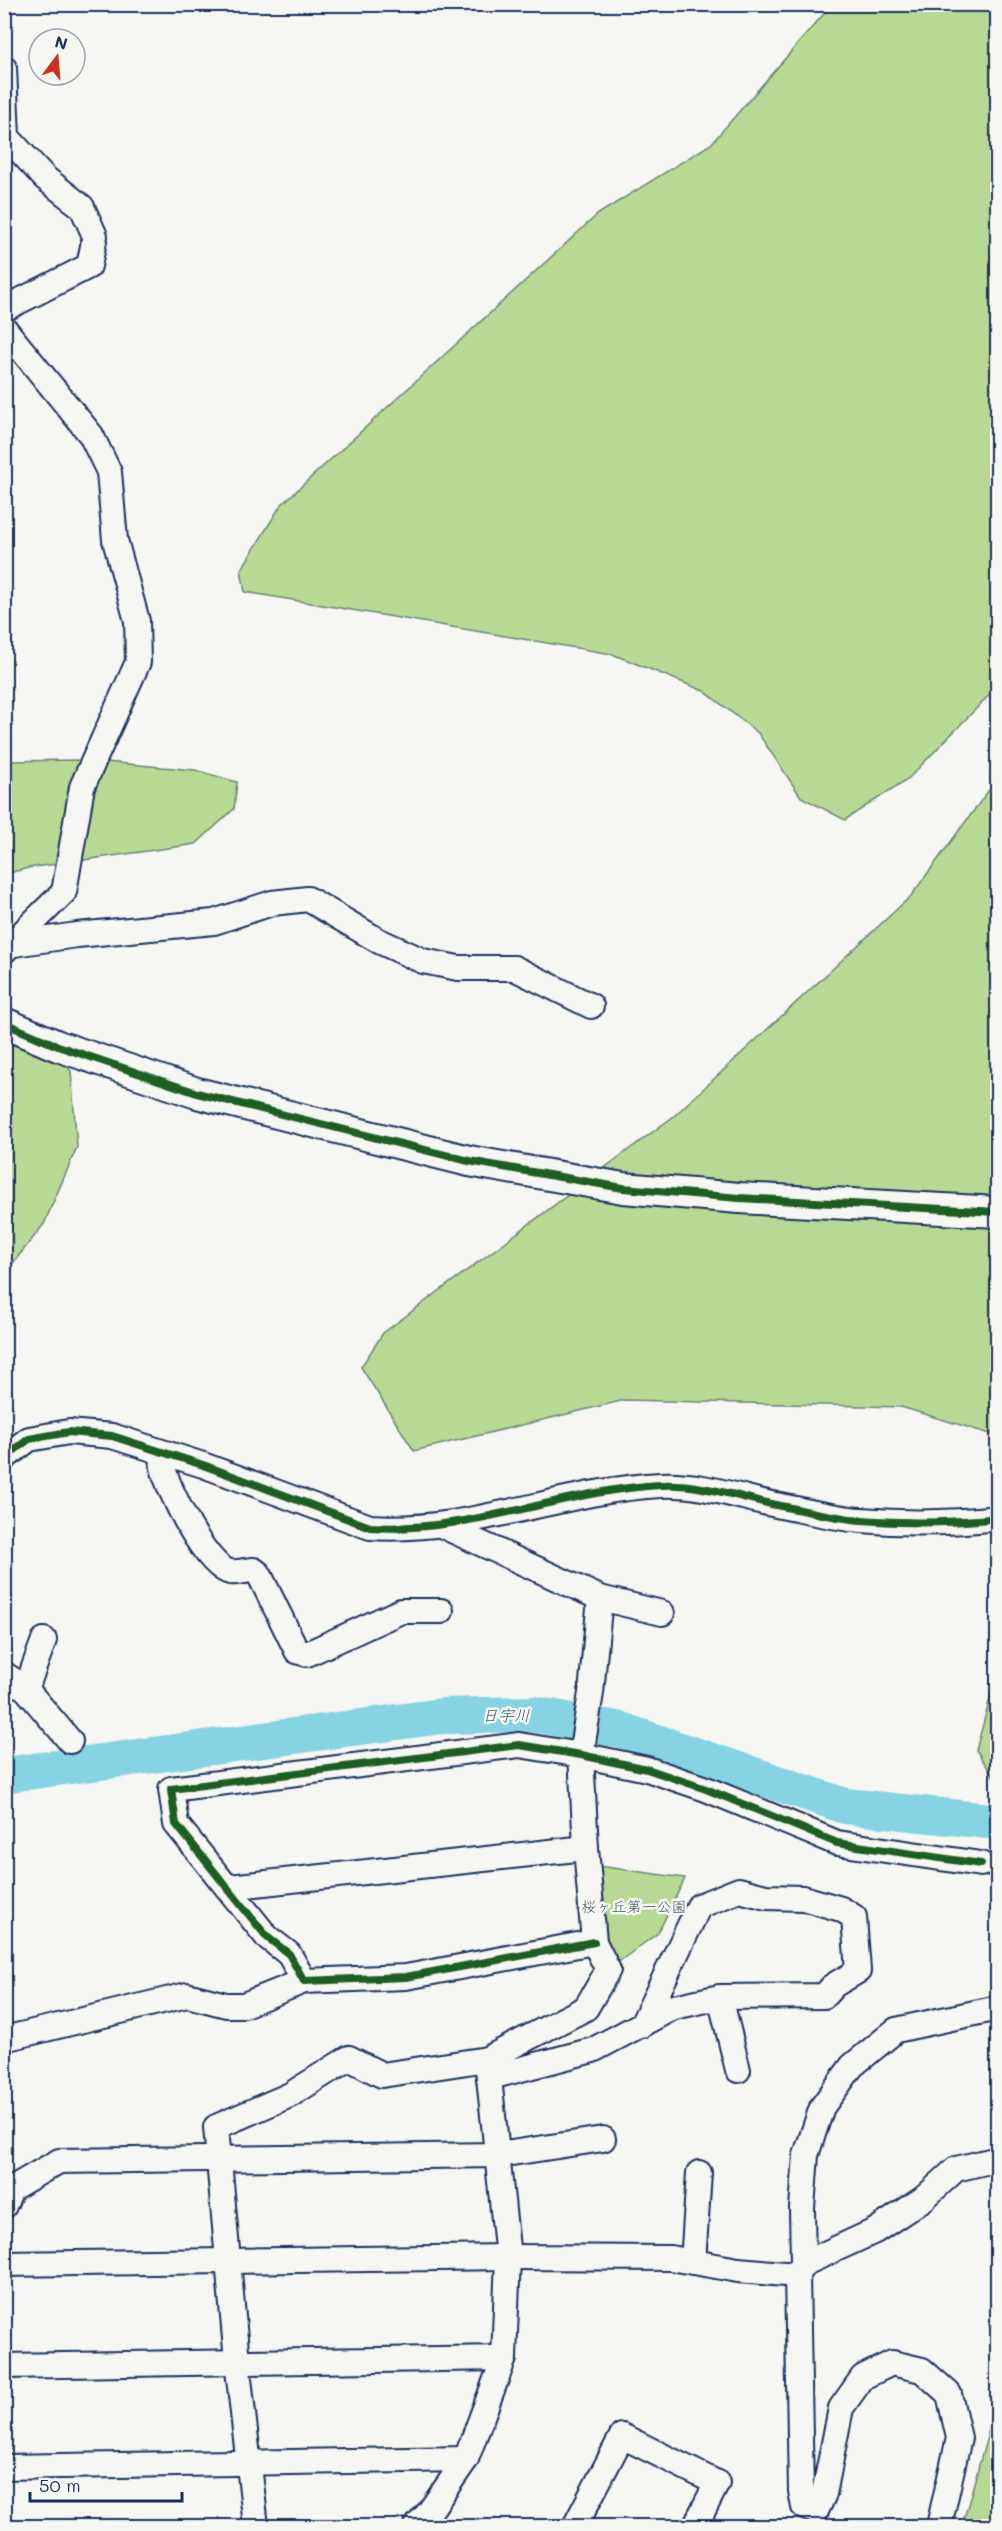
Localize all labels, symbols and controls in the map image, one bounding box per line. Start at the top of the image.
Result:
north arrow [27,27,87,87]
text: N [53,30,70,54]
water label: 日宇川 [482,1704,530,1725]
park label: 桜ヶ丘第一公園 [581,1896,687,1916]
scale bar [30,2465,182,2503]
text: 50 m [39,2473,81,2497]

